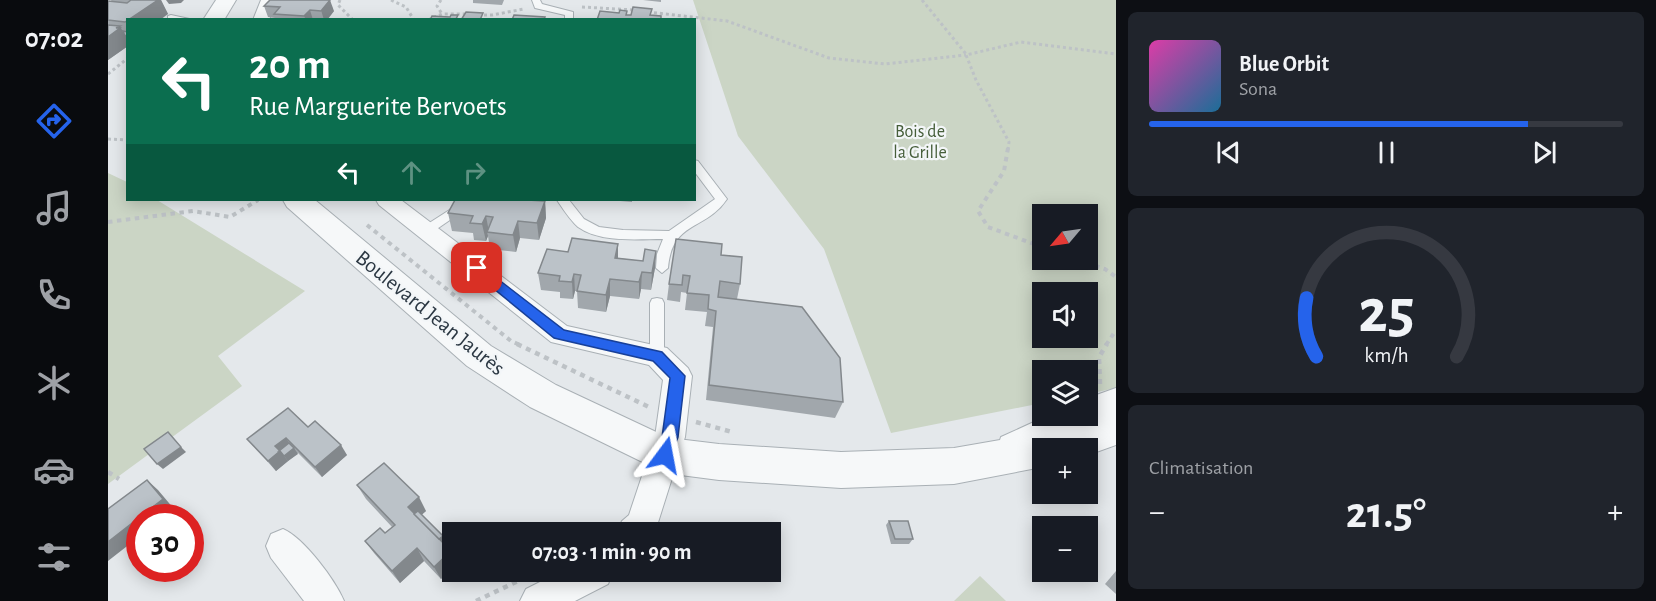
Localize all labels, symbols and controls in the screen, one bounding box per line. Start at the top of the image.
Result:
text: 07:02 [25,25,83,52]
icon: left [150,42,228,120]
text: 20 m [249,44,331,86]
text: Blue Orbit [1239,53,1329,75]
text: Sona [1239,79,1277,99]
text: Rue Marguerite Bervoets [249,93,507,120]
icon: directions [33,100,75,142]
park label: Bois de la Grille [893,123,947,162]
icon: previous [1212,136,1245,169]
icon: pause [1370,136,1403,169]
icon: next [1528,136,1561,169]
icon: left [332,156,365,189]
icon: ahead [395,156,428,189]
icon: right [458,156,491,189]
icon: music [33,187,75,229]
north arrow [1032,204,1098,270]
map controls [1032,204,1098,582]
pin [451,242,502,293]
street label: Boulevard Jean Jaurès [352,246,509,379]
icon: arrive [460,251,493,284]
icon: phone [33,274,75,316]
button: sound [1032,282,1098,348]
text: 25 [1358,282,1414,344]
text: km/h [1364,346,1408,367]
button: layers [1032,360,1098,426]
icon: climate [33,362,75,404]
position arrow [633,423,697,487]
button: + [1032,438,1098,504]
icon: car [33,449,75,491]
text: Climatisation [1149,458,1253,478]
text: 21.5° [1346,491,1426,536]
text: − [1149,496,1165,529]
text: + [1607,496,1623,529]
speed limit sign: 30 [126,504,204,582]
button: − [1032,516,1098,582]
icon: filters [33,536,75,578]
text: 07:03 · 1 min · 90 m [532,541,691,563]

